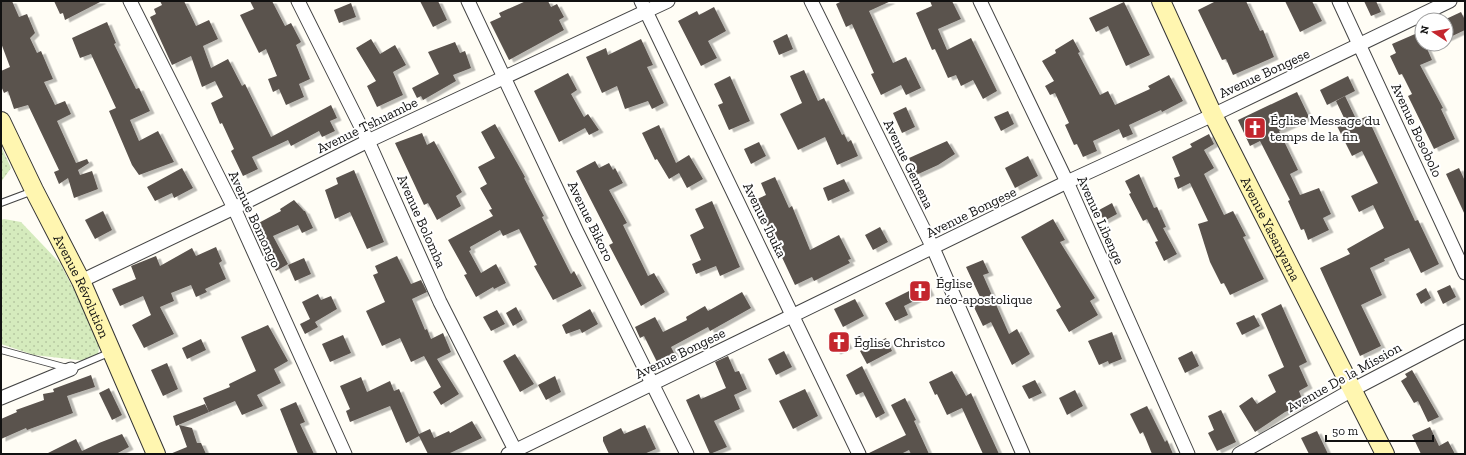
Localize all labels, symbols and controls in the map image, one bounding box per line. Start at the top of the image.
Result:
north arrow [1414,12,1454,52]
text: N [1417,24,1432,35]
street label: Avenue Bongese [1216,45,1313,102]
street label: Avenue Bosobolo [1387,80,1446,180]
street label: Avenue Tshuambe [314,93,421,157]
place label: Église Message du temps de la fin [1270,112,1380,145]
church icon: Église Message du temps de la fin [1242,115,1268,141]
street label: Avenue Gemena [880,117,938,212]
street label: Avenue Bomongo [225,168,285,271]
street label: Avenue Bolomba [393,172,450,271]
street label: Avenue Libenge [1073,173,1128,268]
street label: Avenue Yasanyama [1237,174,1304,284]
street label: Avenue Bikoro [564,178,617,264]
street label: Avenue Ibuka [739,180,790,261]
street label: Avenue Bongese [923,183,1019,242]
street label: Avenue Révolution [50,232,113,341]
place label: Église néo-apostolique [936,275,1033,308]
church icon: Église néo-apostolique [907,278,933,304]
street label: Avenue Bongese [632,324,728,383]
church icon: Église Christco [826,329,852,355]
place label: Église Christco [854,334,945,351]
street label: Avenue De la Mission [1284,339,1405,416]
scale bar [1326,417,1433,443]
text: 50 m [1332,424,1359,438]

